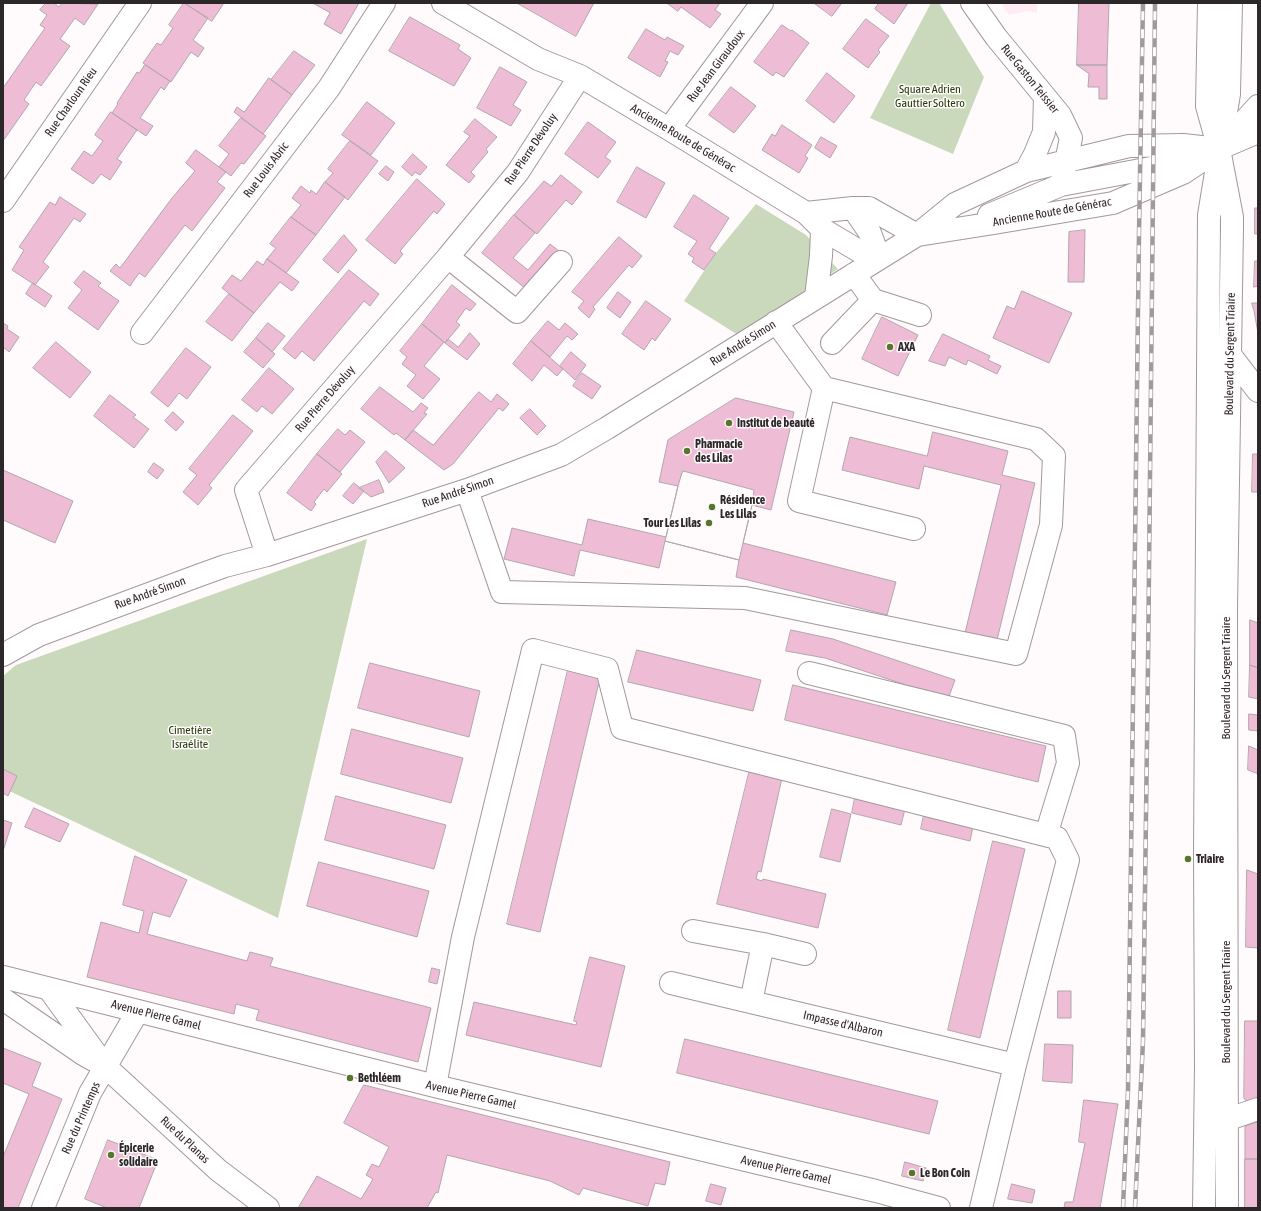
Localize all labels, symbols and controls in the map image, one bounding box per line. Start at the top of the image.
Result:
street label: Rue Jean Giraudoux [684,27,748,105]
street label: Rue Gaston Teissier [998,42,1062,116]
street label: Rue Charloun Rieu [42,65,100,139]
park label: Square Adrien Gauttier Soltero [895,82,965,110]
street label: Ancienne Route de Générac [628,101,738,175]
street label: Rue Pierre Dévoluy [502,110,560,188]
street label: Rue Louis Abric [240,139,292,201]
street label: Ancienne Route de Générac [992,194,1112,230]
street label: Boulevard du Sergent Triaire [1222,292,1238,416]
street label: Rue André Simon [707,317,779,369]
place label: AXA [898,340,915,354]
marker: AXA [885,342,895,352]
street label: Rue Pierre Dévoluy [292,363,358,435]
place label: Institut de beauté [737,416,815,430]
marker: Institut de beauté [724,418,734,428]
place label: Pharmacie des Lilas [695,437,743,465]
marker: Pharmacie des Lilas [682,446,692,456]
street label: Rue André Simon [420,473,496,511]
place label: Résidence Les Lilas [720,493,765,521]
marker: Résidence Les Lilas [707,502,717,512]
place label: Tour Les Lilas [643,516,701,530]
marker: Tour Les Lilas [704,518,714,528]
street label: Rue André Simon [112,573,188,613]
street label: Boulevard du Sergent Triaire [1219,616,1233,740]
park label: Cimetière Israélite [169,723,211,751]
place label: Triaire [1196,852,1224,866]
marker: Triaire [1183,854,1193,864]
street label: Boulevard du Sergent Triaire [1219,940,1233,1064]
street label: Avenue Pierre Gamel [110,997,202,1033]
street label: Impasse d'Albaron [802,1008,884,1040]
place label: Bethléem [358,1071,401,1085]
marker: Bethléem [345,1073,355,1083]
street label: Avenue Pierre Gamel [425,1078,517,1112]
street label: Rue du Printemps [59,1080,103,1156]
street label: Rue du Planas [157,1113,213,1167]
place label: Épicerie solidaire [119,1141,158,1169]
marker: Épicerie solidaire [106,1150,116,1160]
street label: Avenue Pierre Gamel [740,1153,832,1187]
place label: Le Bon Coin [920,1166,970,1180]
marker: Le Bon Coin [907,1168,917,1178]

